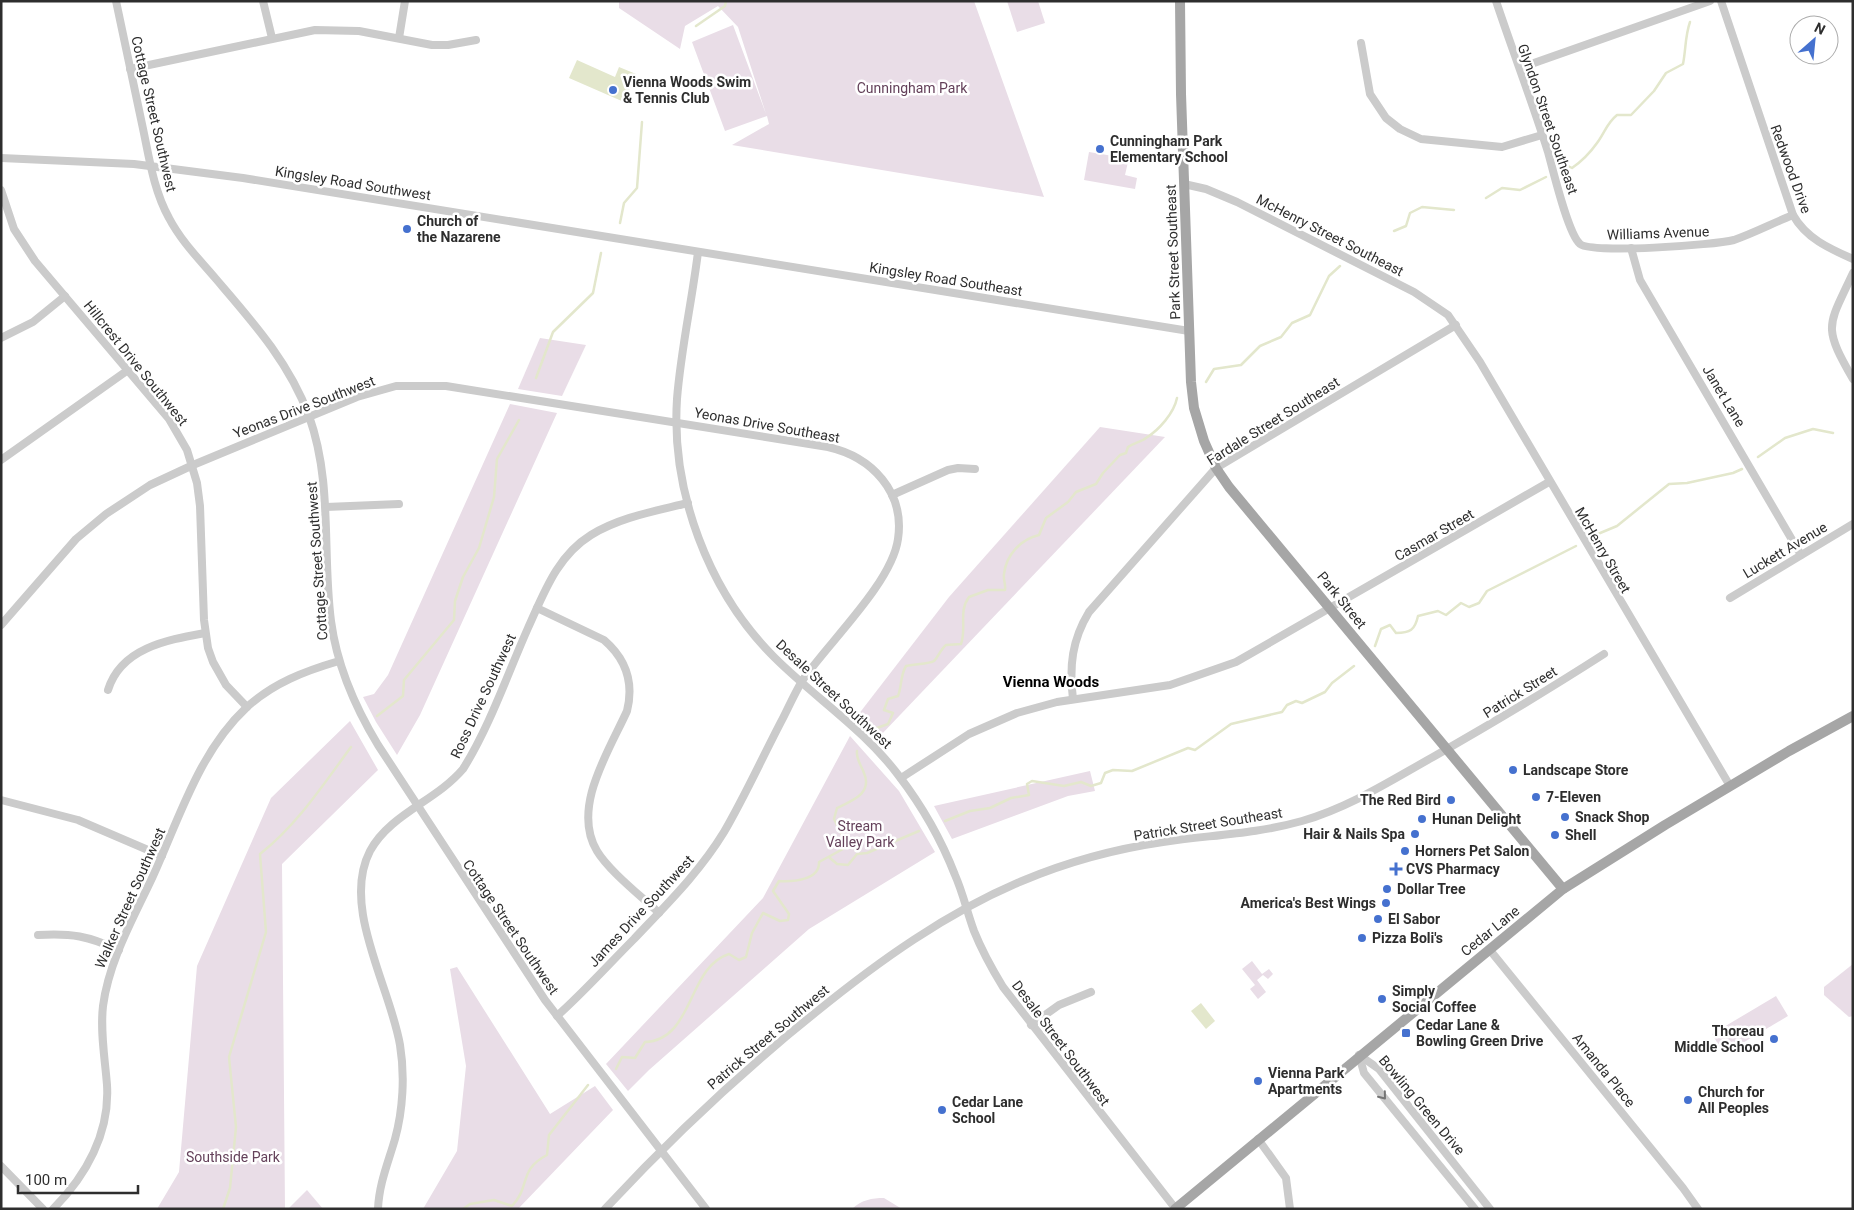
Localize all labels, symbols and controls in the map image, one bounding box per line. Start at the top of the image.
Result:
north arrow [1789,15,1839,65]
text: N [1812,19,1828,38]
street label: Cottage Street Southwest [128,35,180,194]
street label: Glyndon Street Southeast [1515,42,1581,197]
place label: Vienna Woods Swim & Tennis Club [623,74,751,106]
park label: Cunningham Park [857,80,968,96]
marker: Vienna Woods Swim & Tennis Club [607,84,619,96]
street label: Redwood Drive [1768,122,1814,216]
place label: Cunningham Park Elementary School [1110,133,1228,165]
marker: Cunningham Park Elementary School [1094,143,1106,155]
street label: Kingsley Road Southwest [274,163,432,203]
street label: Park Street Southeast [1163,184,1183,320]
street label: McHenry Street Southeast [1254,191,1407,279]
place label: Church of the Nazarene [417,213,501,245]
marker: Church of the Nazarene [401,223,413,235]
street label: Williams Avenue [1607,223,1709,243]
street label: Kingsley Road Southeast [868,259,1024,299]
street label: Hillcrest Drive Southwest [81,297,192,429]
street label: Janet Lane [1699,362,1749,430]
street label: Yeonas Drive Southwest [231,372,377,441]
street label: Fardale Street Southeast [1204,373,1343,468]
street label: Yeonas Drive Southeast [693,404,841,446]
street label: Cottage Street Southwest [303,481,331,641]
street label: McHenry Street [1572,504,1634,596]
street label: Casmar Street [1391,506,1477,564]
street label: Luckett Avenue [1740,519,1830,581]
street label: Park Street [1314,568,1370,632]
street label: Ross Drive Southwest [447,631,519,761]
street label: Desale Street Southwest [773,636,895,752]
street label: Patrick Street [1480,663,1560,721]
district label: Vienna Woods [1003,673,1099,691]
place label: Landscape Store [1523,762,1629,778]
marker: Landscape Store [1507,764,1519,776]
place label: 7-Eleven [1546,789,1601,805]
marker: 7-Eleven [1530,791,1542,803]
place label: The Red Bird [1360,792,1441,808]
marker: The Red Bird [1445,794,1457,806]
street label: Patrick Street Southeast [1132,804,1284,844]
place label: Snack Shop [1575,809,1650,825]
place label: Hunan Delight [1432,811,1521,827]
marker: Snack Shop [1559,811,1571,823]
marker: Hunan Delight [1416,813,1428,825]
park label: Stream Valley Park [826,818,895,850]
street label: Walker Street Southwest [92,825,168,971]
place label: Hair & Nails Spa [1303,826,1405,842]
place label: Shell [1565,827,1596,843]
marker: Hair & Nails Spa [1409,828,1421,840]
marker: Shell [1549,829,1561,841]
place label: Horners Pet Salon [1415,843,1530,859]
marker: Horners Pet Salon [1399,845,1411,857]
street label: James Drive Southwest [585,852,697,970]
street label: Cottage Street Southwest [460,857,562,998]
place label: CVS Pharmacy [1406,861,1501,877]
marker: CVS Pharmacy [1390,863,1402,875]
place label: Dollar Tree [1397,881,1466,897]
marker: Dollar Tree [1381,883,1393,895]
place label: America's Best Wings [1241,895,1376,911]
marker: America's Best Wings [1380,897,1392,909]
street label: Cedar Lane [1458,903,1522,959]
place label: El Sabor [1388,911,1440,927]
marker: El Sabor [1372,913,1384,925]
place label: Pizza Boli's [1372,930,1443,946]
marker: Pizza Boli's [1356,932,1368,944]
street label: Desale Street Southwest [1009,977,1113,1109]
street label: Patrick Street Southwest [704,981,832,1092]
place label: Simply Social Coffee [1392,983,1477,1015]
marker: Simply Social Coffee [1376,993,1388,1005]
place label: Cedar Lane & Bowling Green Drive [1416,1017,1544,1049]
place label: Thoreau Middle School [1674,1023,1764,1055]
marker: Cedar Lane & Bowling Green Drive [1400,1027,1412,1039]
street label: Amanda Place [1569,1030,1639,1110]
marker: Thoreau Middle School [1768,1033,1780,1045]
street label: Bowling Green Drive [1376,1052,1468,1158]
place label: Vienna Park Apartments [1268,1065,1345,1097]
marker: Vienna Park Apartments [1252,1075,1264,1087]
place label: Church for All Peoples [1698,1084,1769,1116]
one-way arrow [1378,1091,1387,1100]
place label: Cedar Lane School [952,1094,1024,1126]
marker: Church for All Peoples [1682,1094,1694,1106]
marker: Cedar Lane School [936,1104,948,1116]
park label: Southside Park [186,1149,281,1165]
scale bar [18,1162,138,1194]
text: 100 m [25,1171,67,1189]

